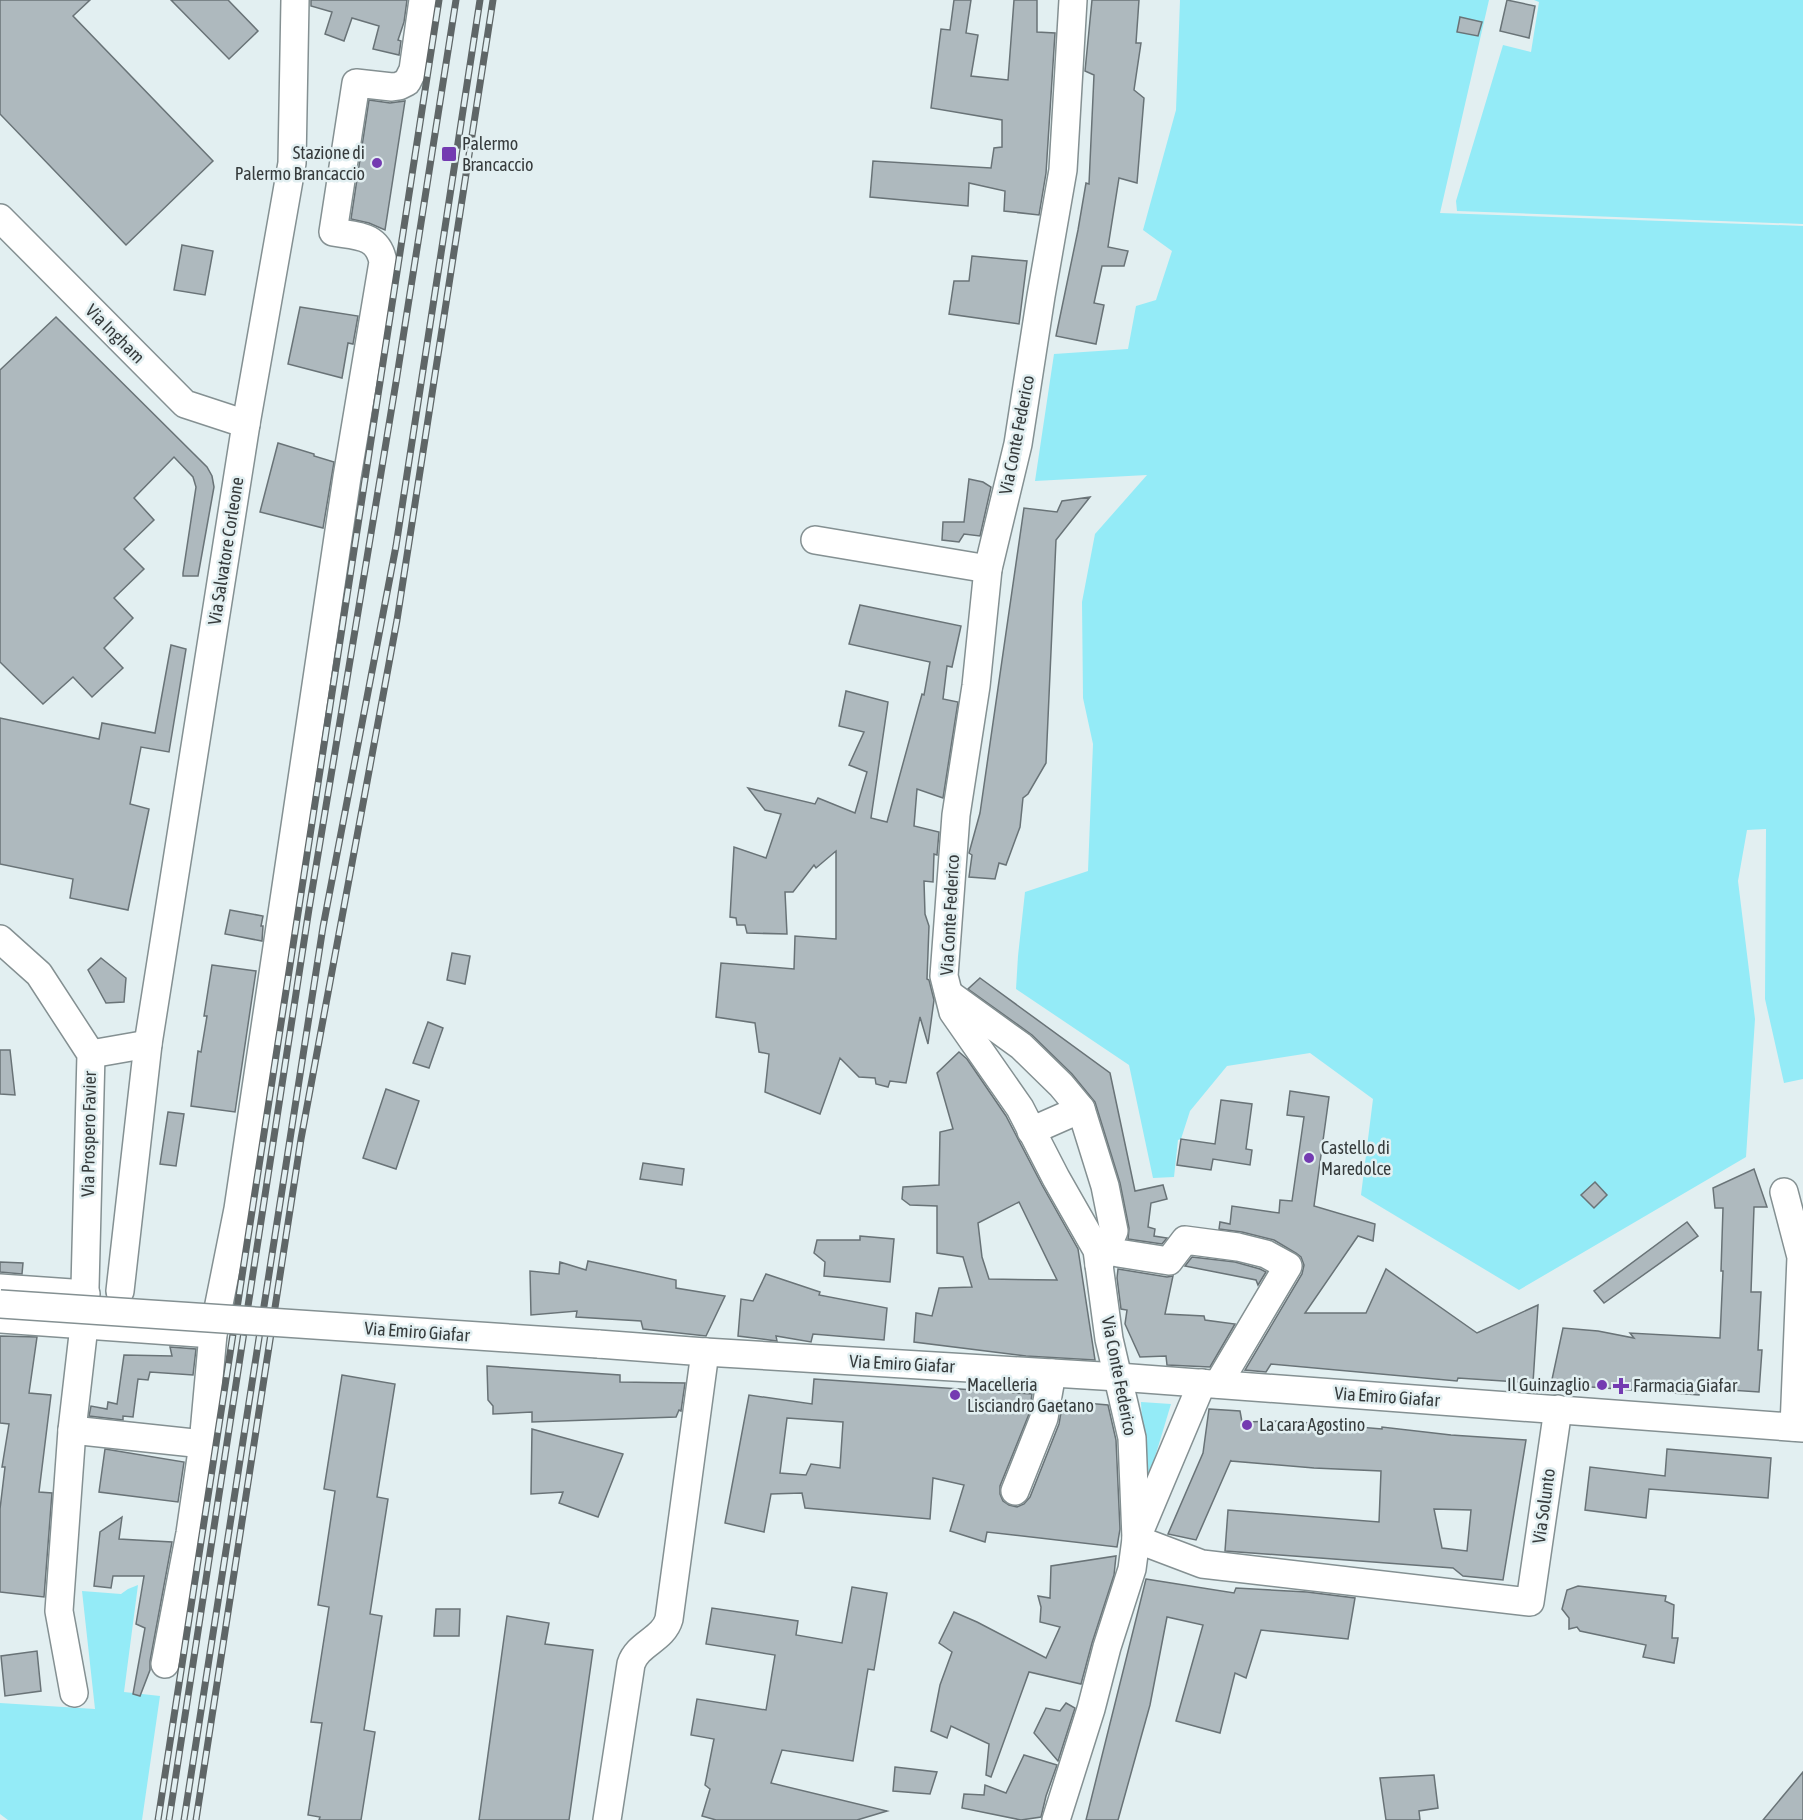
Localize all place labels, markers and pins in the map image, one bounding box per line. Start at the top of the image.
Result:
place label: Palermo Brancaccio [462,133,534,175]
place label: Stazione di Palermo Brancaccio [235,142,365,184]
marker: Palermo Brancaccio [440,145,458,163]
marker: Stazione di Palermo Brancaccio [370,156,384,170]
place label: Castello di Maredolce [1321,1137,1391,1179]
marker: Castello di Maredolce [1302,1151,1316,1165]
place label: Macelleria Lisciandro Gaetano [967,1374,1094,1416]
place label: Il Guinzaglio [1507,1374,1590,1395]
place label: Farmacia Giafar [1633,1375,1738,1396]
marker: Il Guinzaglio [1595,1378,1609,1392]
marker: Farmacia Giafar [1614,1379,1628,1393]
marker: Macelleria Lisciandro Gaetano [948,1388,962,1402]
place label: La cara Agostino [1259,1414,1365,1435]
marker: La cara Agostino [1240,1418,1254,1432]

